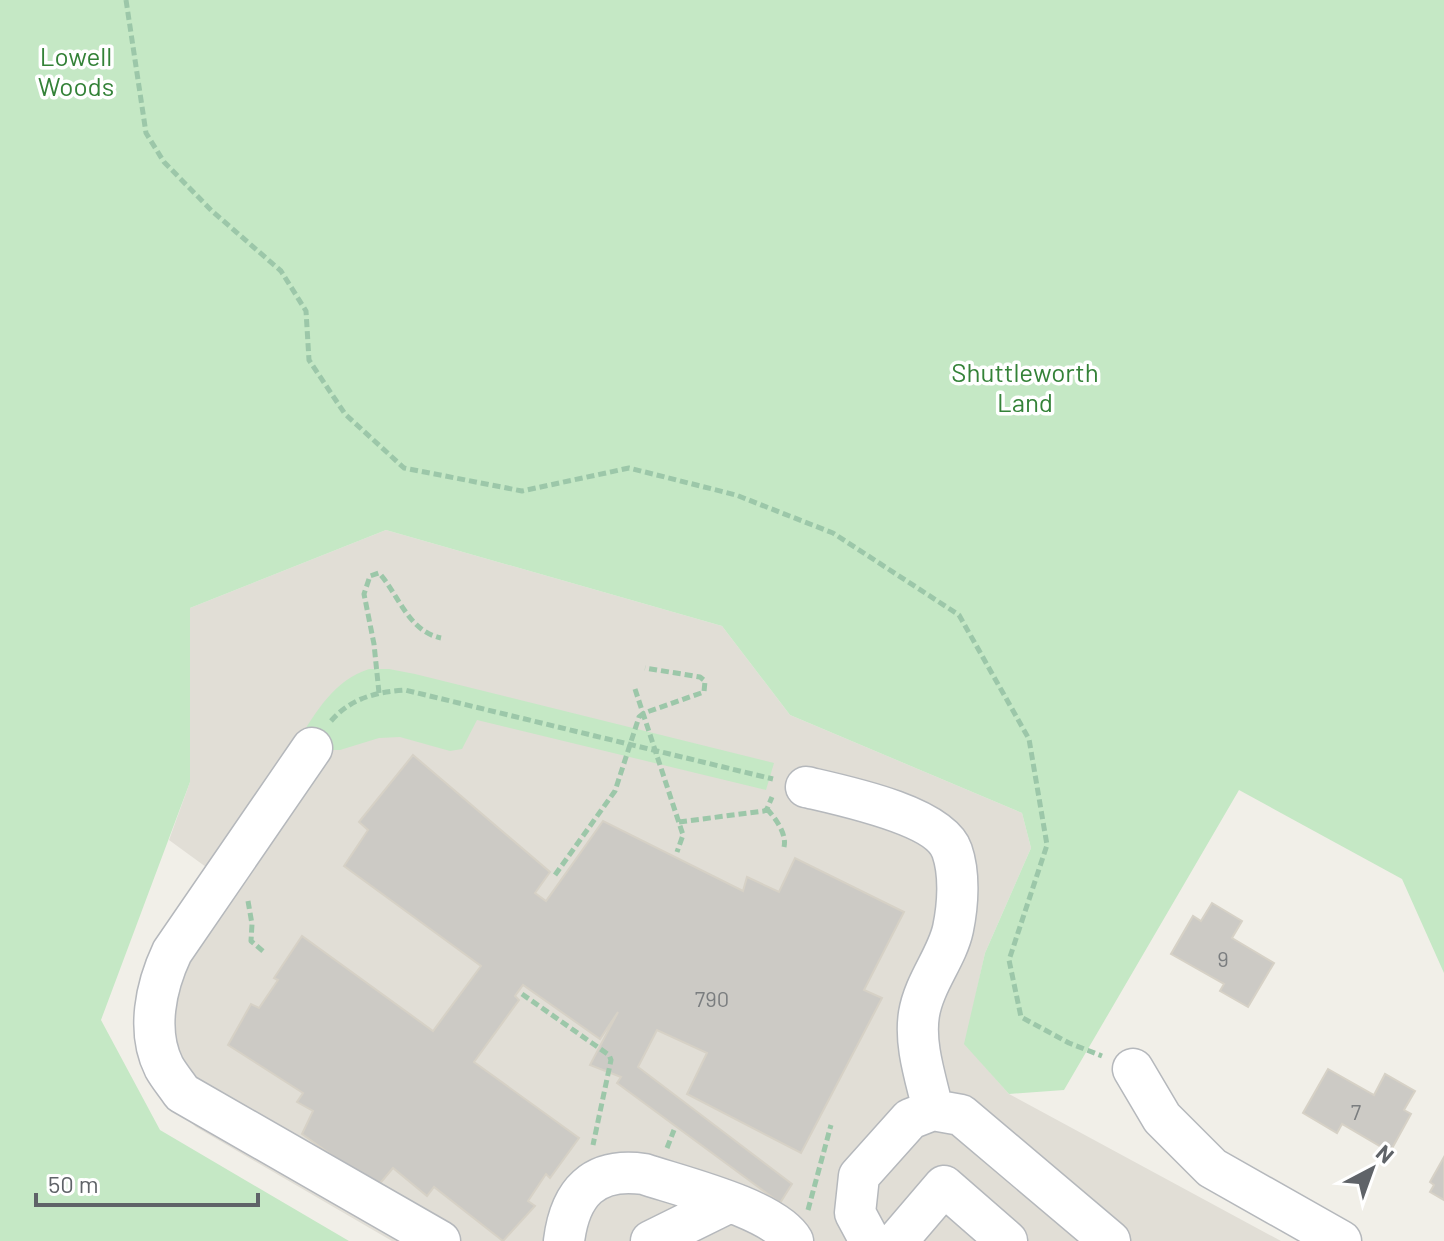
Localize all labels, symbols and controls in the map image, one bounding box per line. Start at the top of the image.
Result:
park label: Lowell Woods [38,40,114,101]
park label: Shuttleworth Land [951,356,1099,417]
house number: 9 [1217,945,1229,971]
house number: 790 [695,985,729,1011]
house number: 7 [1351,1098,1361,1124]
north arrow [1332,1129,1412,1209]
text: N [1372,1139,1400,1168]
scale bar [36,1157,258,1207]
text: 50 m [48,1169,99,1198]

